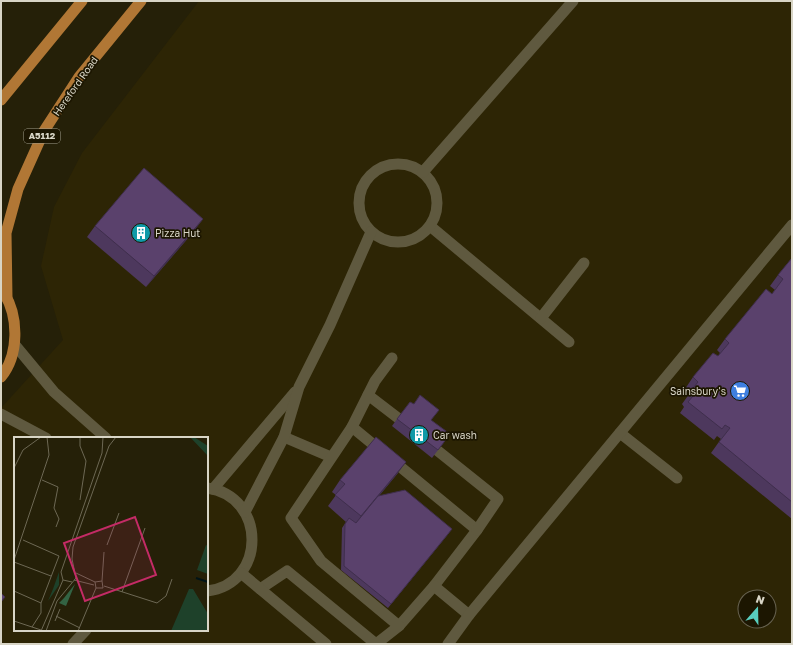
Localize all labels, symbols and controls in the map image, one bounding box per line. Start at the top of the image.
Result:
street label: Hereford Road [50,54,100,118]
road number: A5112 [24,129,60,143]
building icon: Pizza Hut [130,222,152,244]
place label: Pizza Hut [155,227,200,239]
supermarket icon: Sainsbury's [729,380,751,402]
place label: Sainsbury's [670,385,726,397]
building icon: Car wash [408,424,430,446]
place label: Car wash [433,429,477,441]
inset map [14,437,208,631]
north arrow [737,589,777,629]
text: N [754,592,767,607]

